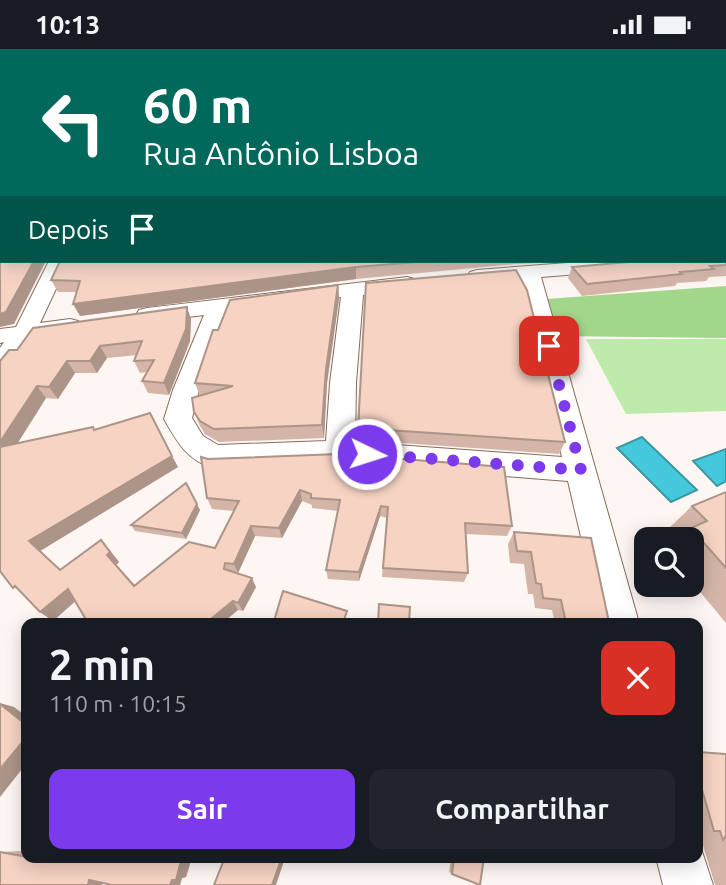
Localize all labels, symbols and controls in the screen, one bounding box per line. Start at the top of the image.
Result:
text: 10:13 [35,10,100,39]
icon: left [28,77,119,168]
text: 60 m [143,77,252,132]
text: Rua Antônio Lisboa [143,135,419,171]
icon: arrive [123,210,161,248]
text: Depois [28,215,109,244]
pin [519,316,579,376]
icon: arrive [530,327,568,365]
position arrow [330,417,404,491]
map controls [634,527,704,597]
button: search [634,527,704,597]
text: 2 min [49,641,155,688]
button: close [601,641,675,715]
text: 110 m · 10:15 [49,691,187,716]
button: Sair [49,769,355,849]
button: Compartilhar [369,769,675,849]

